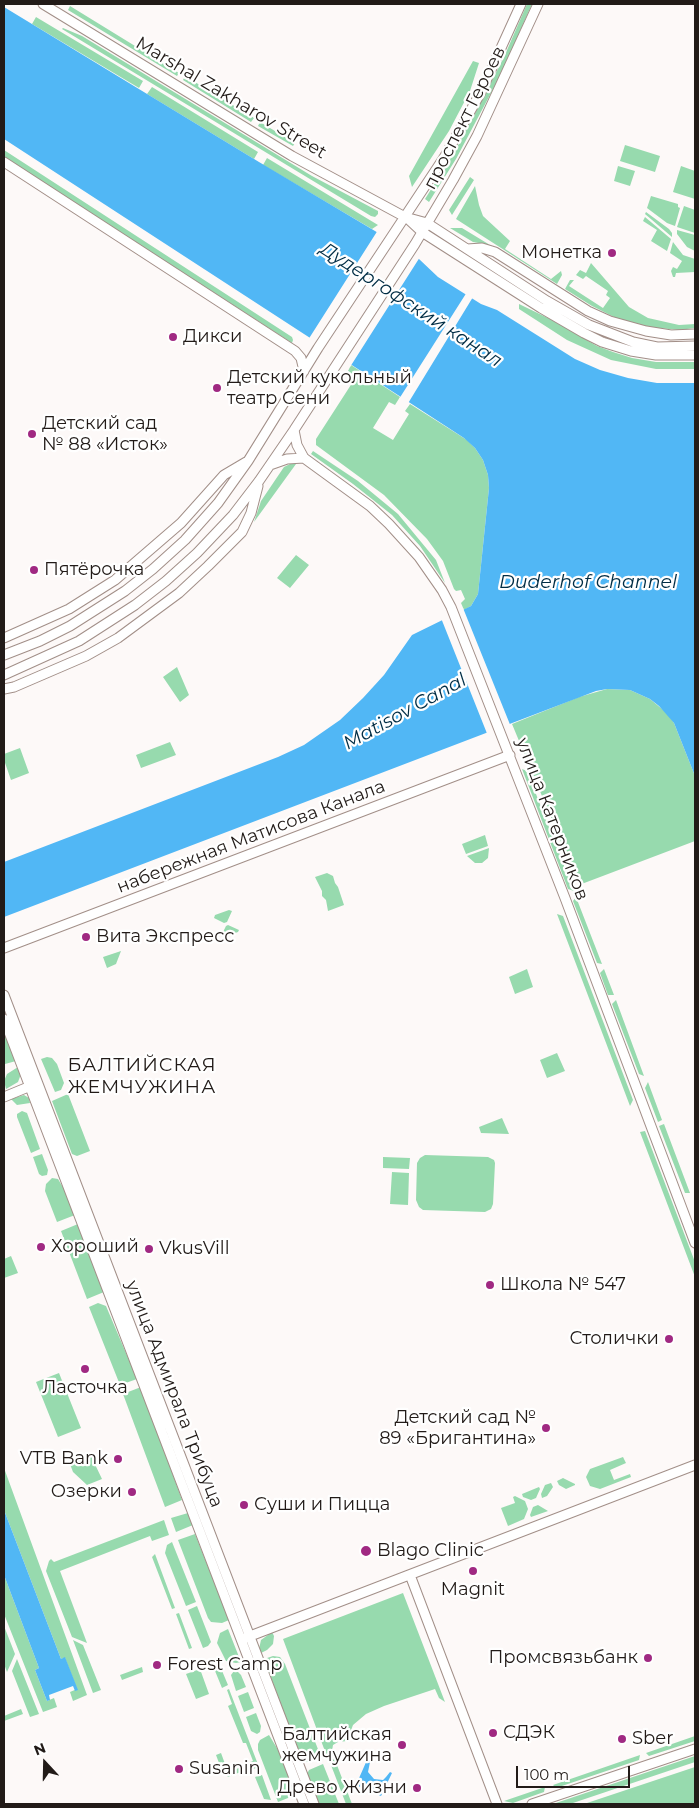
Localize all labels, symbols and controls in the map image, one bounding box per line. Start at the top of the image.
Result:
street label: Marshal Zakharov Street [132,32,330,164]
street label: проспект Героев [420,43,510,193]
water label: Дудергофский канал [316,238,506,372]
place label: Монетка [521,242,602,264]
marker: Монетка [606,247,618,259]
place label: Дикси [183,326,242,348]
marker: Дикси [167,331,179,343]
place label: Детский кукольный театр Сени [227,367,412,409]
marker: Детский кукольный театр Сени [211,382,223,394]
place label: Детский сад № 88 «Исток» [42,413,168,456]
marker: Детский сад № 88 «Исток» [26,428,38,440]
place label: Пятёрочка [44,559,144,581]
marker: Пятёрочка [28,564,40,576]
water label: Duderhof Channel [499,571,677,593]
water label: Matisov Canal [340,669,470,755]
street label: улица Катерников [511,735,593,903]
street label: набережная Матисова Канала [114,776,388,898]
place label: Вита Экспресс [96,926,234,948]
marker: Вита Экспресс [80,931,92,943]
district label: БАЛТИЙСКАЯ ЖЕМЧУЖИНА [66,1054,218,1098]
place label: Хороший [51,1236,139,1258]
place label: VkusVill [159,1238,229,1260]
marker: Хороший [35,1241,47,1253]
marker: VkusVill [143,1243,155,1255]
place label: Школа № 547 [500,1274,626,1296]
street label: улица Адмирала Трибуца [121,1277,227,1511]
marker: Школа № 547 [484,1279,496,1291]
place label: Столички [570,1328,659,1350]
marker: Столички [663,1333,675,1345]
marker: Ласточка [79,1363,91,1375]
place label: Ласточка [42,1377,128,1399]
place label: Детский сад № 89 «Бригантина» [379,1407,536,1450]
marker: Детский сад № 89 «Бригантина» [540,1422,552,1434]
place label: VTB Bank [20,1448,108,1470]
marker: VTB Bank [112,1453,124,1465]
place label: Озерки [51,1481,122,1503]
marker: Озерки [126,1486,138,1498]
place label: Суши и Пицца [254,1494,390,1516]
marker: Суши и Пицца [238,1499,250,1511]
place label: Blago Clinic [377,1540,484,1562]
marker: Blago Clinic [359,1544,373,1558]
marker: Magnit [467,1565,479,1577]
place label: Magnit [441,1579,505,1601]
place label: Промсвязьбанк [488,1647,638,1669]
marker: Промсвязьбанк [642,1652,654,1664]
place label: Forest Camp [167,1654,283,1676]
marker: Forest Camp [151,1659,163,1671]
place label: СДЭК [503,1722,555,1744]
place label: Балтийская жемчужина [282,1724,392,1766]
marker: СДЭК [487,1727,499,1739]
place label: Sber [632,1728,673,1750]
marker: Sber [616,1733,628,1745]
north arrow [20,1738,70,1788]
text: N [31,1739,48,1759]
marker: Балтийская жемчужина [396,1739,408,1751]
scale bar [519,1756,633,1788]
place label: Susanin [189,1758,261,1780]
marker: Susanin [173,1763,185,1775]
text: 100 m [524,1765,569,1784]
place label: Древо Жизни [278,1777,407,1799]
marker: Древо Жизни [411,1782,423,1794]

